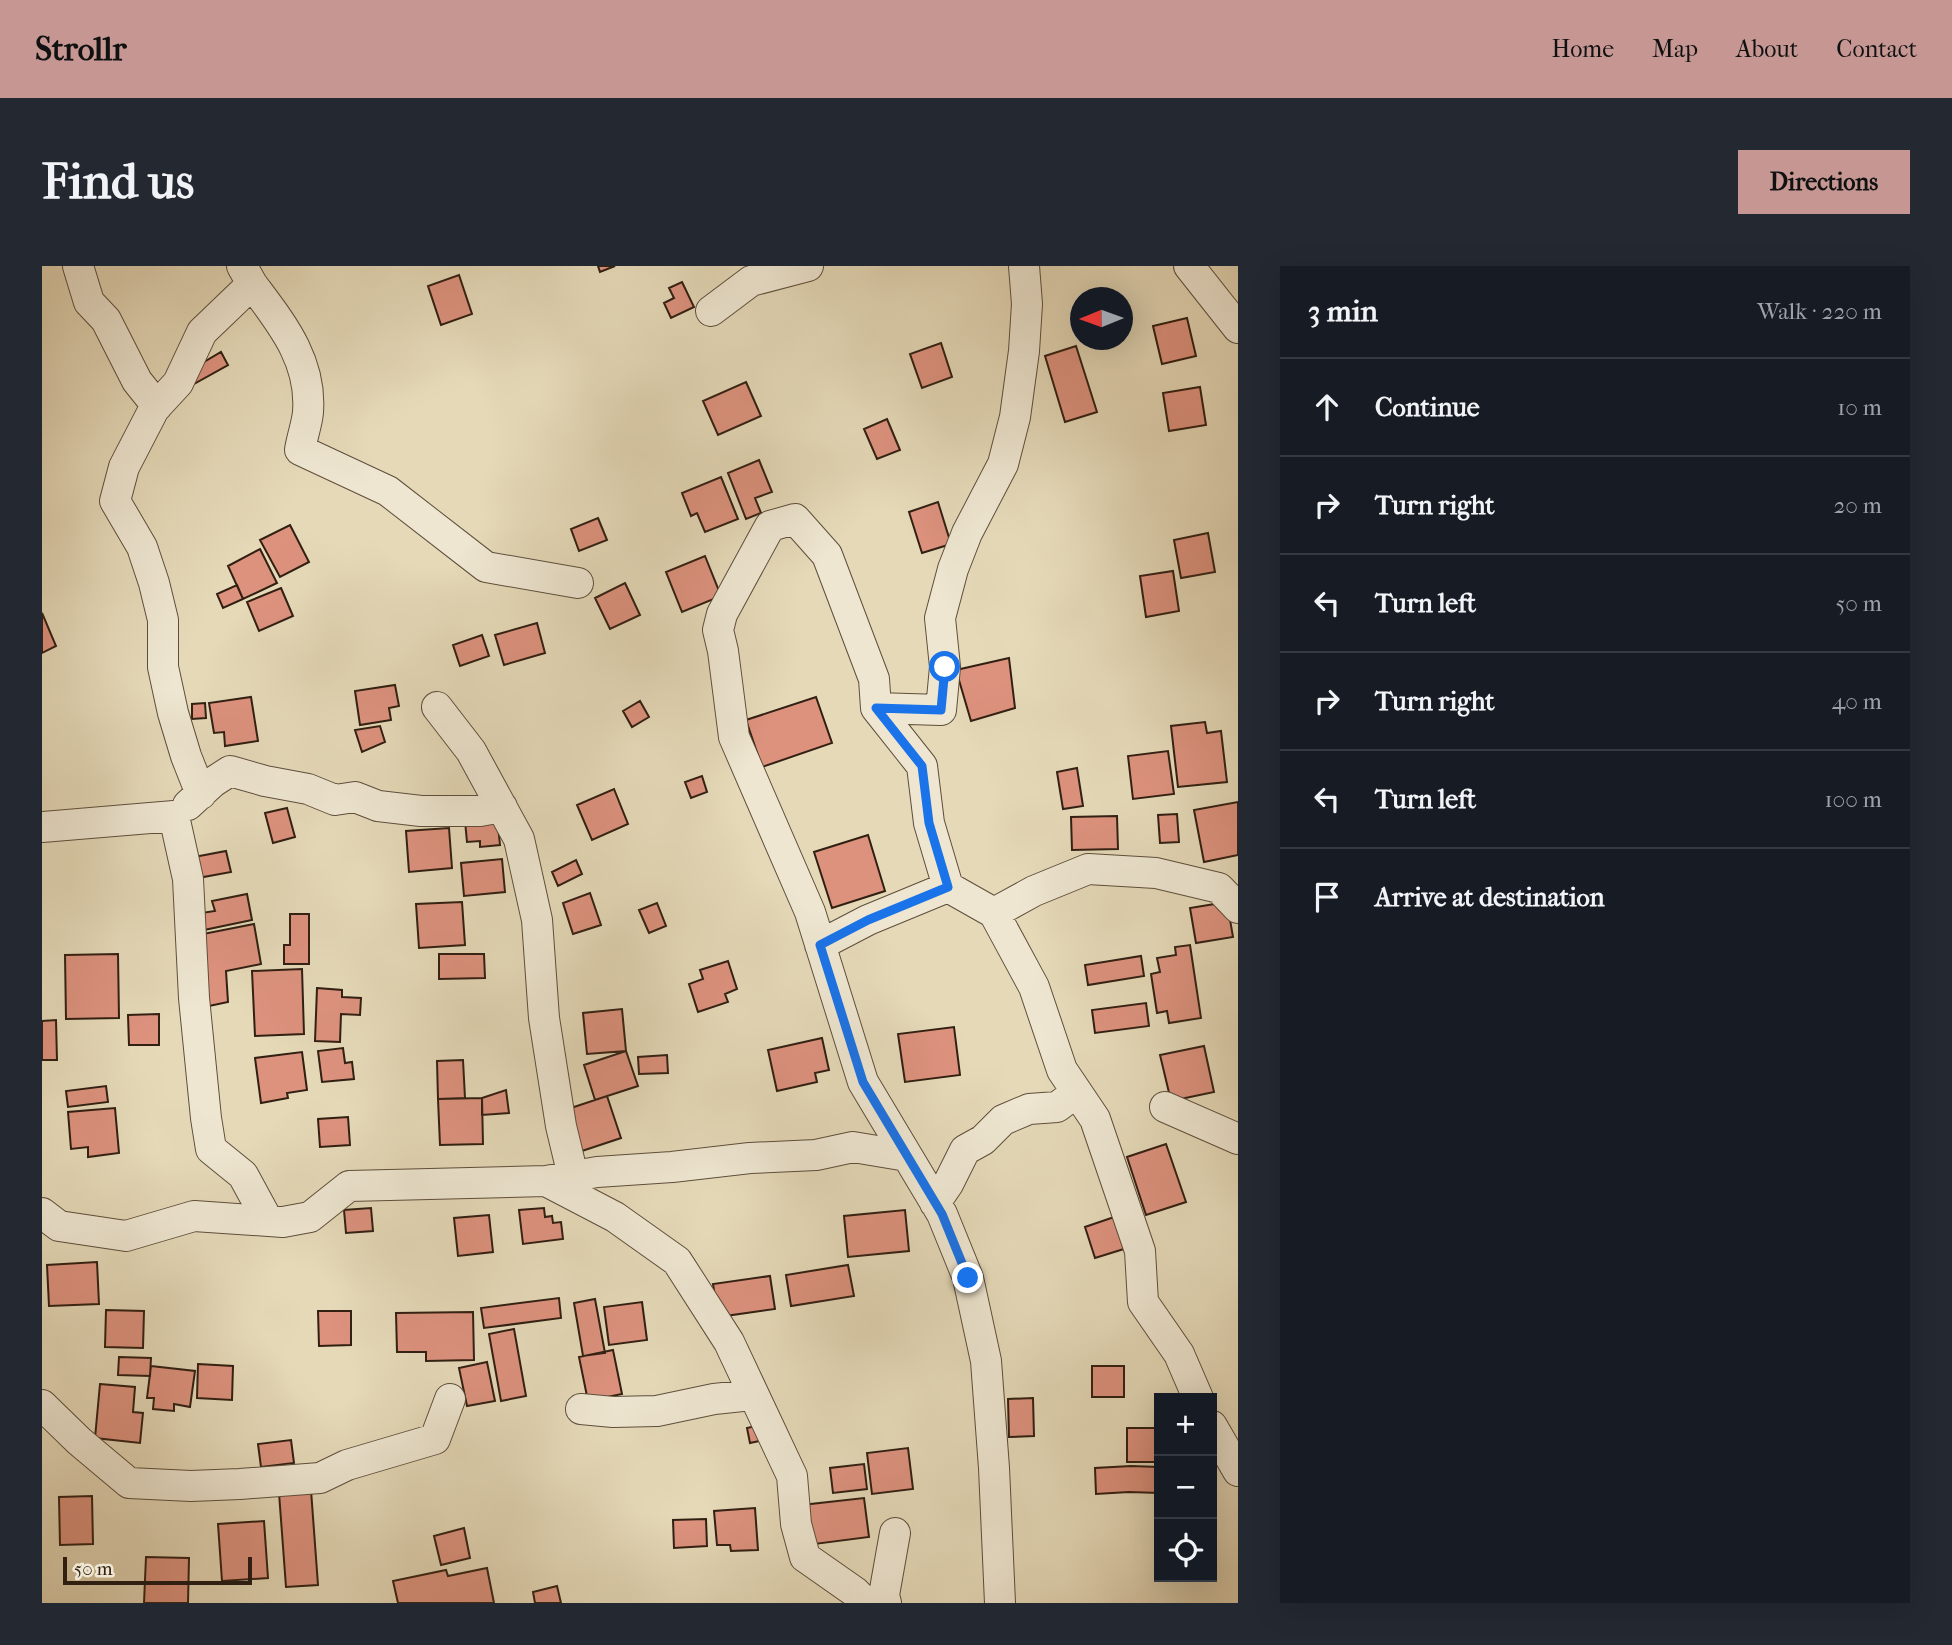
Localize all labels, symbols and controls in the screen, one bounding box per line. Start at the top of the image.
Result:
text: Strollr [35,30,126,69]
text: Home [1552,35,1614,63]
text: Map [1652,35,1698,63]
text: About [1736,35,1798,63]
text: Contact [1836,35,1917,63]
button: Directions [1738,150,1910,214]
text: Find us [42,153,194,211]
north arrow [1070,287,1133,350]
text: 3 min [1308,294,1378,329]
text: Walk · 220 m [1757,298,1882,325]
icon: ahead [1308,388,1346,426]
text: Continue [1375,392,1480,423]
text: 10 m [1837,394,1882,421]
icon: right [1308,486,1346,524]
text: Turn right [1375,490,1495,521]
text: 20 m [1833,492,1882,519]
icon: left [1308,584,1346,622]
text: Turn left [1375,588,1476,619]
text: 50 m [1835,590,1882,617]
route start [929,651,960,682]
icon: right [1308,682,1346,720]
text: Turn right [1375,686,1495,717]
text: 40 m [1832,688,1882,715]
icon: left [1308,780,1346,818]
text: Turn left [1375,784,1476,815]
text: 100 m [1824,786,1882,813]
icon: arrive [1308,878,1346,916]
text: Arrive at destination [1375,882,1605,913]
route end [952,1262,983,1293]
map controls [1154,1393,1217,1582]
button: + [1154,1393,1217,1456]
button: − [1154,1456,1217,1519]
button: locate [1154,1519,1217,1582]
scale bar [63,1554,252,1586]
text: 50 m [74,1558,113,1580]

